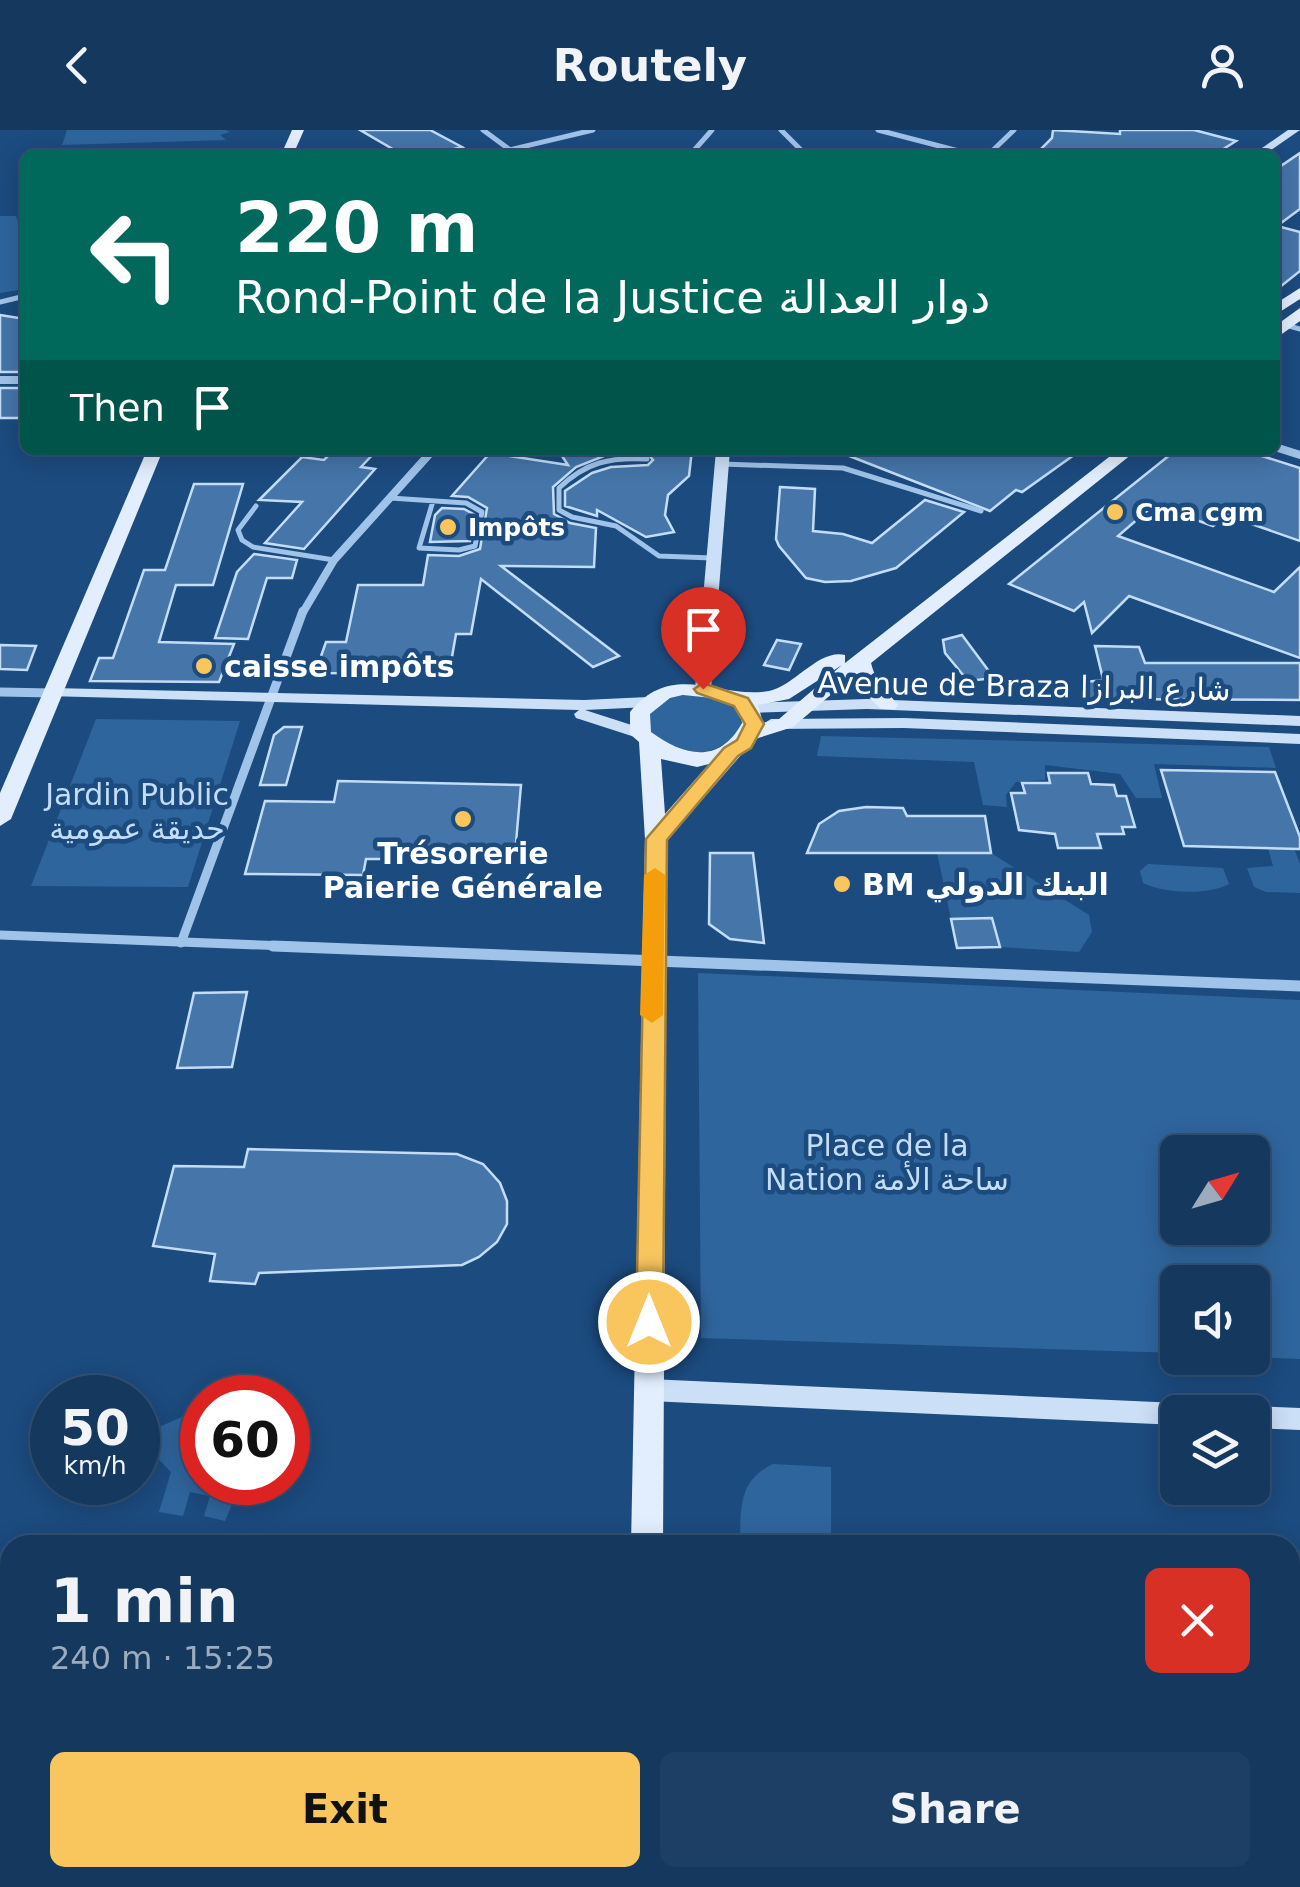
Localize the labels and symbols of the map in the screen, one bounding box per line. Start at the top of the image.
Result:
place label: Cma cgm [1135,498,1264,527]
marker: Cma cgm [1104,501,1126,523]
place label: Impôts [468,513,565,542]
marker: Impôts [437,516,459,538]
pin [661,587,746,690]
place label: caisse impôts [224,649,455,684]
marker: caisse impôts [193,655,215,677]
street label: Avenue de Braza شارع البرازا [817,665,1231,707]
park label: Jardin Public حديقة عمومية [43,777,229,846]
marker: Trésorerie Paierie Générale [452,808,474,830]
place label: Trésorerie Paierie Générale [323,836,603,905]
place label: BM البنك الدولي [862,867,1109,903]
marker: BM البنك الدولي [831,873,853,895]
park label: Place de la Nation ساحة الأمة [765,1128,1009,1197]
north arrow [1160,1135,1270,1245]
position arrow [597,1270,701,1374]
speed limit sign: 60 [180,1375,310,1505]

